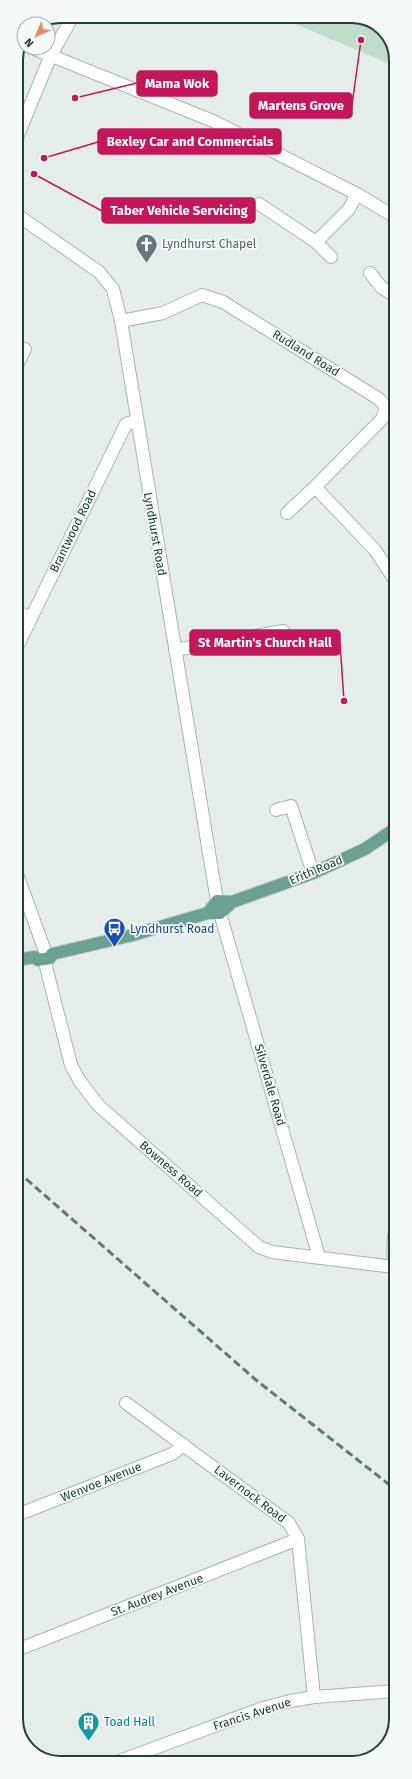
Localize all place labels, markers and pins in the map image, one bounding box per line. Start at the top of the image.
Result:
callout: Mama Wok [137,71,217,96]
callout: Martens Grove [250,93,352,118]
callout: Bexley Car and Commercials [98,129,281,154]
callout: Taber Vehicle Servicing [102,198,255,223]
church icon: Lyndhurst Chapel [133,231,159,264]
place label: Lyndhurst Chapel [162,237,257,251]
callout: St Martin's Church Hall [190,630,340,655]
bus stop icon: Lyndhurst Road [101,916,127,949]
place label: Lyndhurst Road [130,922,215,936]
building icon: Toad Hall [76,1709,102,1742]
place label: Toad Hall [104,1715,155,1729]

